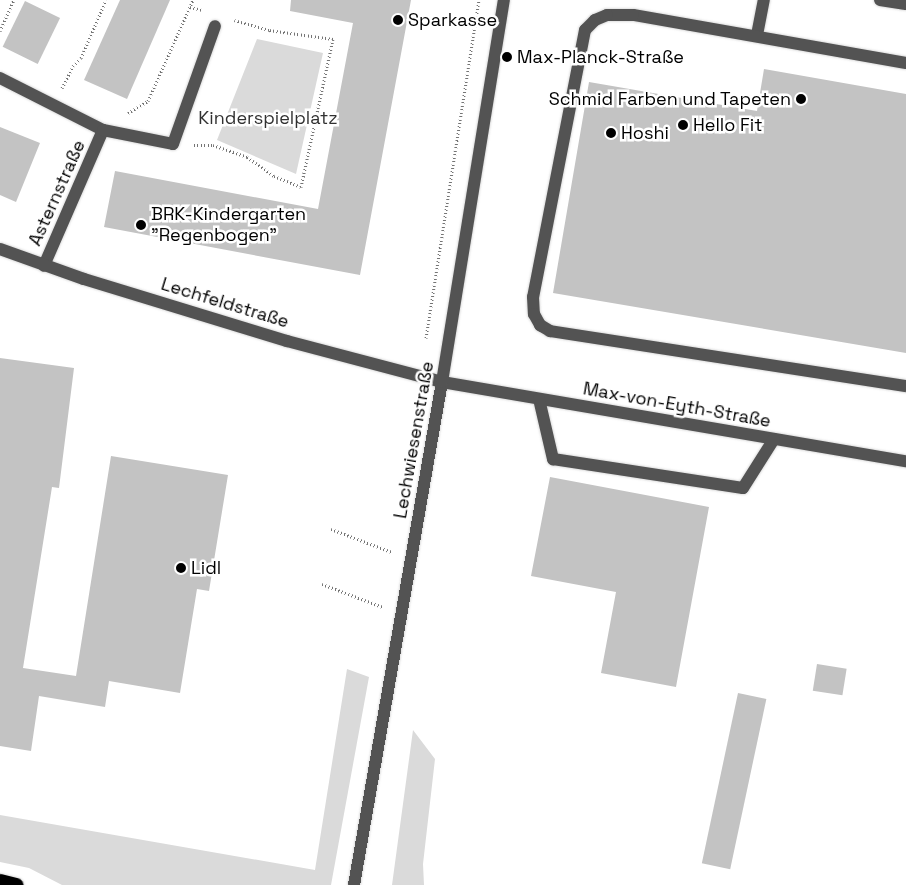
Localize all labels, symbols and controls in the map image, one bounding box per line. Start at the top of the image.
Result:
place label: Sparkasse [408,9,497,31]
marker: Sparkasse [392,14,404,26]
place label: Max-Planck-Straße [517,46,684,68]
marker: Max-Planck-Straße [501,51,513,63]
place label: Schmid Farben und Tapeten [548,88,791,110]
marker: Schmid Farben und Tapeten [795,93,807,105]
park label: Kinderspielplatz [198,107,338,129]
place label: Hello Fit [693,114,762,136]
marker: Hello Fit [677,119,689,131]
place label: Hoshi [621,122,669,144]
marker: Hoshi [605,127,617,139]
street label: Asternstraße [24,137,90,249]
place label: BRK-Kindergarten "Regenbogen" [151,204,306,246]
marker: BRK-Kindergarten "Regenbogen" [135,219,147,231]
street label: Lechfeldstraße [158,273,292,333]
street label: Lechwiesenstraße [390,360,438,520]
street label: Max-von-Eyth-Straße [581,378,773,432]
place label: Lidl [191,557,221,579]
marker: Lidl [175,562,187,574]

